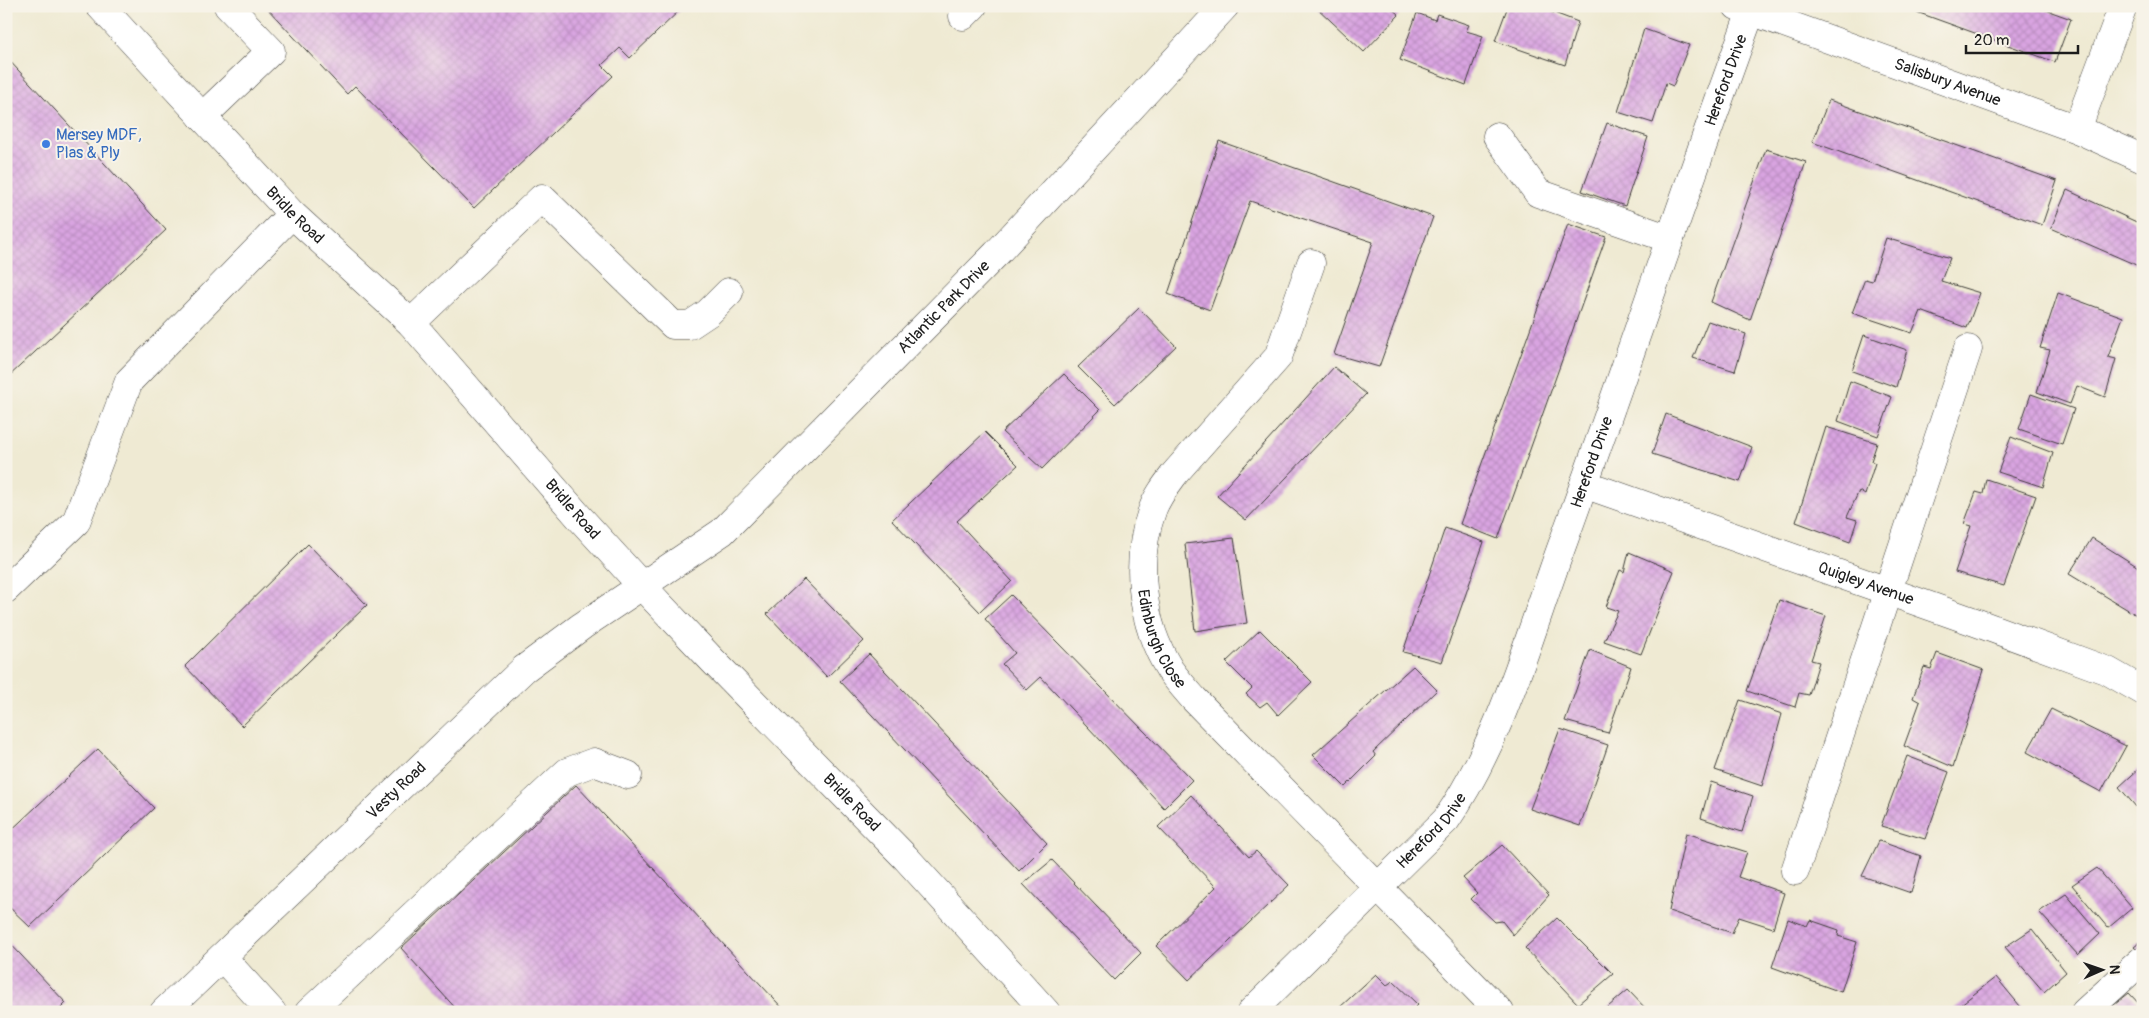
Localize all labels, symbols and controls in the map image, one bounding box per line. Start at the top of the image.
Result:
scale bar [1966,22,2079,54]
text: 20 m [1974,31,2009,50]
street label: Hereford Drive [1700,32,1752,129]
street label: Salisbury Avenue [1892,54,2004,111]
place label: Mersey MDF, Plas & Ply [56,125,142,163]
marker: Mersey MDF, Plas & Ply [40,138,52,150]
street label: Bridle Road [262,182,328,248]
street label: Atlantic Park Drive [893,256,994,358]
street label: Hereford Drive [1566,414,1617,511]
street label: Bridle Road [541,475,604,544]
street label: Quigley Avenue [1815,557,1917,610]
street label: Edinburgh Close [1133,588,1190,693]
street label: Vesty Road [363,758,430,824]
street label: Bridle Road [819,769,885,836]
street label: Hereford Drive [1392,789,1471,873]
north arrow [2076,946,2126,996]
text: N [2106,965,2123,975]

